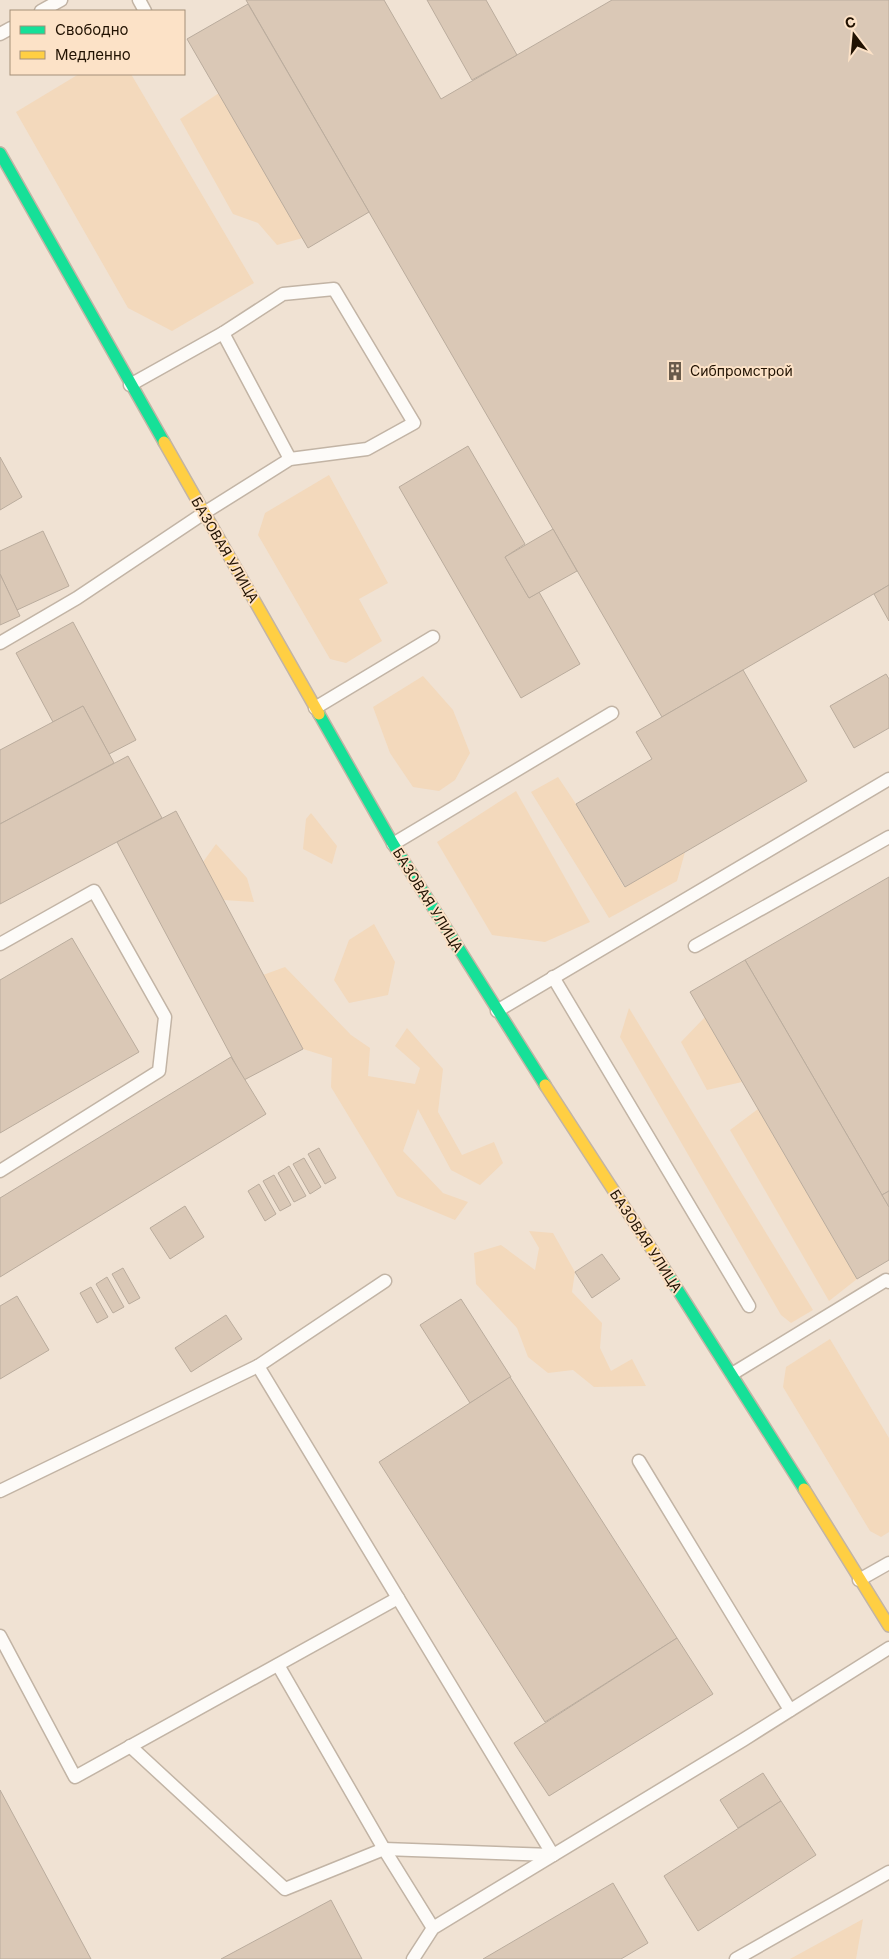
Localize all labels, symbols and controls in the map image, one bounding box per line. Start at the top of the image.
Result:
legend [10,10,185,75]
north arrow [829,10,879,60]
text: С [843,12,858,32]
text: Свободно [55,20,129,39]
text: Медленно [55,45,131,64]
building icon: Сибпромстрой [664,360,686,382]
place label: Сибпромстрой [690,362,793,379]
street label: БАЗОВАЯ УЛИЦА [188,494,263,606]
street label: БАЗОВАЯ УЛИЦА [390,845,467,955]
street label: БАЗОВАЯ УЛИЦА [607,1186,686,1296]

